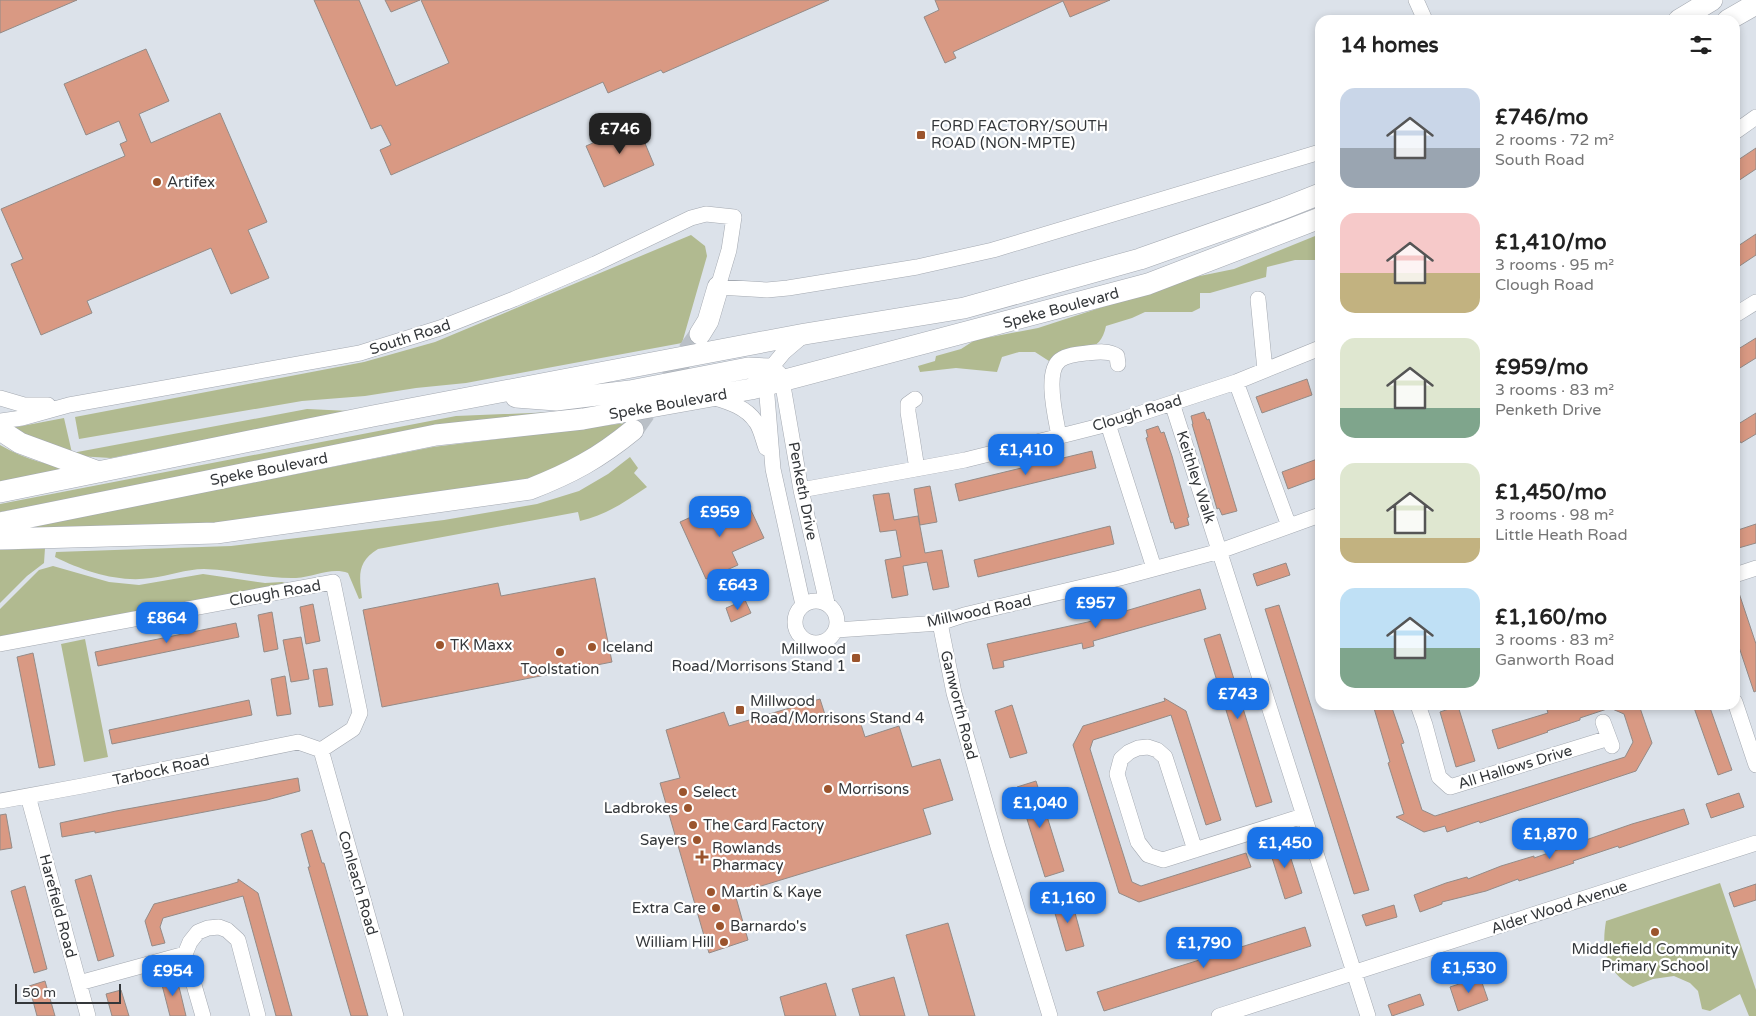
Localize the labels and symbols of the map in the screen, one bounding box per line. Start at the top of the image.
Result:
pin: £746 [590,112,650,155]
place label: FORD FACTORY/SOUTH ROAD (NON-MPTE) [931,117,1108,152]
marker: FORD FACTORY/SOUTH ROAD (NON-MPTE) [915,129,927,141]
place label: Artifex [167,173,215,191]
marker: Artifex [151,176,163,188]
street label: Speke Boulevard [1001,284,1121,332]
street label: South Road [367,315,453,359]
street label: Speke Boulevard [608,385,728,423]
street label: Clough Road [1090,391,1184,435]
street label: Keithley Walk [1173,428,1219,526]
pin: £1,410 [985,434,1067,476]
street label: Penketh Drive [785,440,821,542]
street label: Speke Boulevard [209,449,329,489]
pin: £959 [690,496,750,538]
pin: £643 [708,568,768,611]
street label: Clough Road [228,576,322,610]
pin: £957 [1066,586,1126,629]
street label: Millwood Road [925,591,1033,631]
pin: £864 [137,602,197,644]
place label: TK Maxx [450,636,512,654]
place label: Iceland [602,638,653,656]
marker: TK Maxx [434,639,446,651]
place label: Millwood Road/Morrisons Stand 1 [671,640,846,675]
marker: Iceland [586,641,598,653]
marker: Toolstation [554,646,566,658]
street label: Ganworth Road [937,649,981,761]
marker: Millwood Road/Morrisons Stand 1 [850,652,862,664]
place label: Toolstation [521,660,600,678]
pin: £743 [1208,678,1268,720]
place label: Millwood Road/Morrisons Stand 4 [750,692,925,727]
marker: Millwood Road/Morrisons Stand 4 [734,704,746,716]
street label: All Hallows Drive [1456,741,1574,793]
street label: Tarbock Road [111,751,211,789]
place label: Morrisons [838,780,909,798]
place label: Select [693,783,737,801]
marker: Morrisons [822,783,834,795]
marker: Select [677,786,689,798]
pin: £1,040 [999,786,1081,829]
place label: Ladbrokes [604,799,678,817]
marker: Ladbrokes [682,802,694,814]
place label: The Card Factory [703,816,824,834]
pin: £1,870 [1509,818,1591,860]
marker: The Card Factory [687,819,699,831]
pin: £1,450 [1244,826,1326,869]
street label: Conleach Road [334,829,382,937]
place label: Sayers [640,831,687,849]
marker: Sayers [691,834,703,846]
place label: Rowlands Pharmacy [712,839,784,874]
marker: Rowlands Pharmacy [696,851,708,863]
street label: Harefield Road [36,852,80,960]
street label: Alder Wood Avenue [1489,876,1629,938]
pin: £1,160 [1027,882,1109,924]
place label: Martin & Kaye [721,883,822,901]
marker: Martin & Kaye [705,886,717,898]
place label: Extra Care [632,899,706,917]
marker: Extra Care [710,902,722,914]
place label: Barnardo's [730,917,807,935]
marker: Barnardo's [714,920,726,932]
pin: £1,790 [1163,926,1245,969]
marker: Middlefield Community Primary School [1649,926,1661,938]
place label: William Hill [636,933,714,951]
marker: William Hill [718,936,730,948]
place label: Middlefield Community Primary School [1572,940,1738,975]
pin: £1,530 [1428,952,1510,994]
pin: £954 [143,954,203,997]
scale bar [15,981,121,1004]

